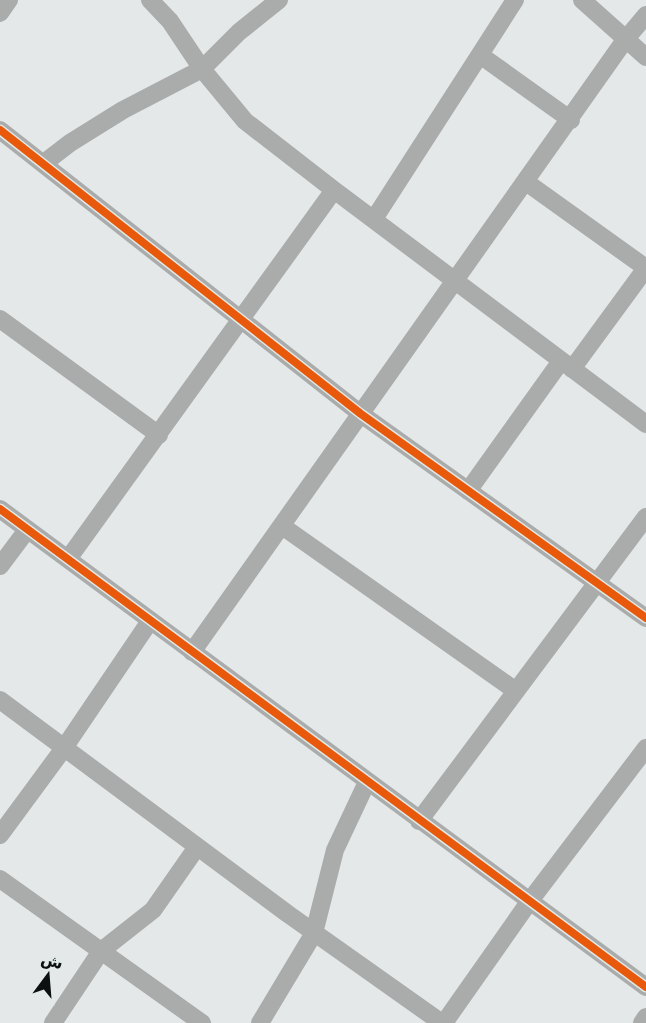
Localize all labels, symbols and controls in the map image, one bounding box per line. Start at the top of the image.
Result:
north arrow [18,945,78,1005]
text: ش [39,949,65,973]

